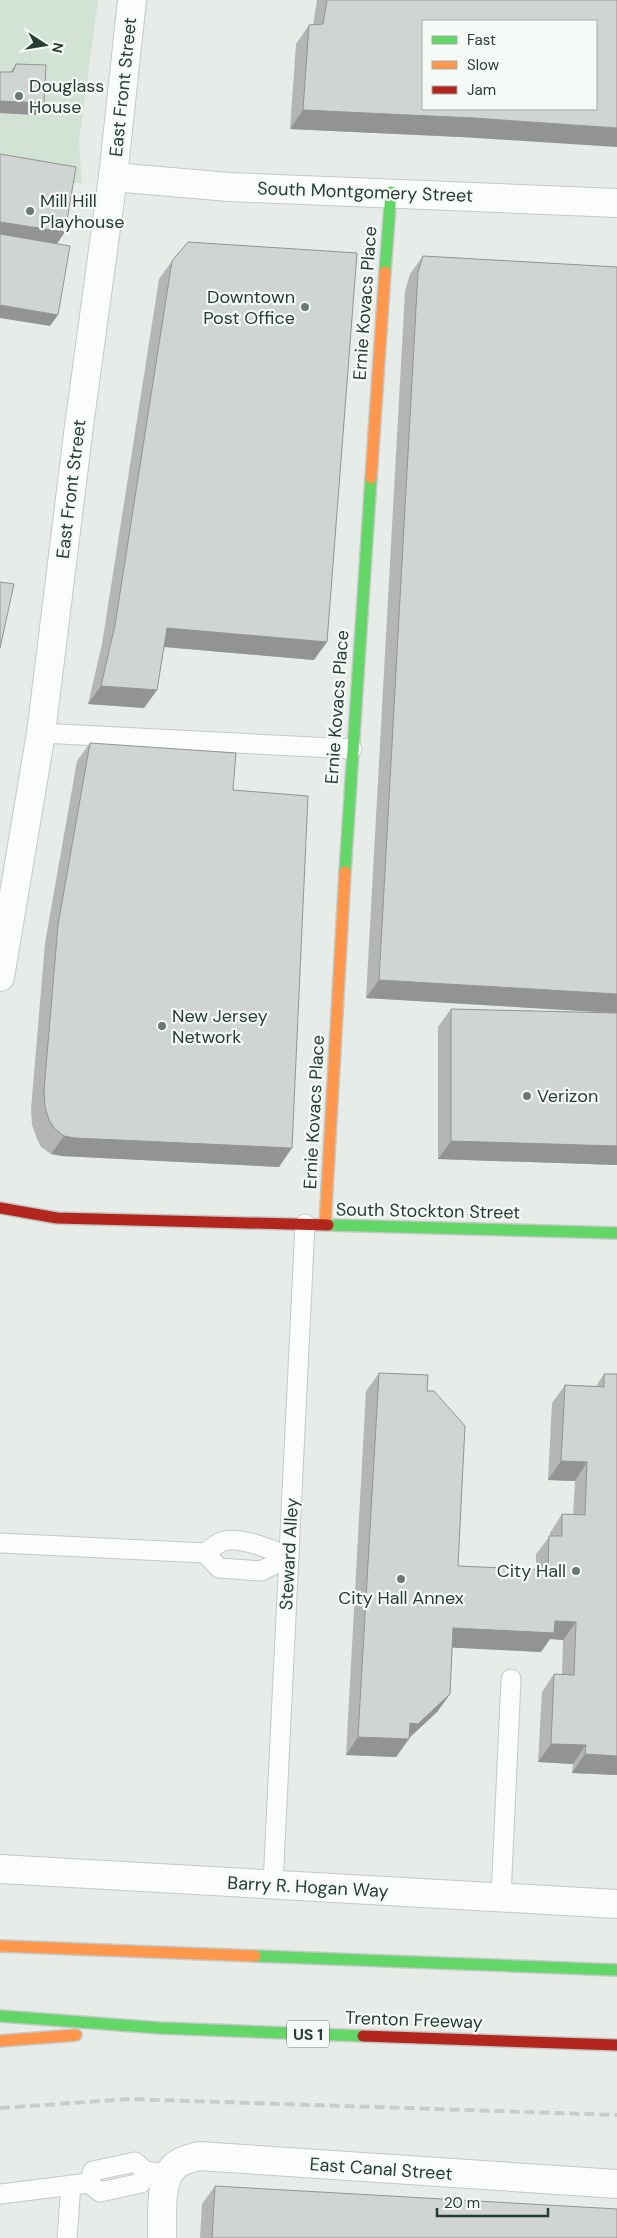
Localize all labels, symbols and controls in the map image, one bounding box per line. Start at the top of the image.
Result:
street label: East Front Street [104,16,142,158]
north arrow [20,20,70,70]
legend [422,20,597,110]
text: Fast [467,30,496,50]
text: N [48,41,68,55]
text: Slow [467,55,500,75]
place label: Douglass House [29,74,104,119]
text: Jam [467,80,496,100]
marker: Douglass House [13,90,25,102]
street label: South Montgomery Street [257,176,473,208]
place label: Mill Hill Playhouse [40,189,125,234]
marker: Mill Hill Playhouse [24,205,36,217]
street label: Ernie Kovacs Place [348,225,382,381]
place label: Downtown Post Office [203,285,295,330]
marker: Downtown Post Office [299,301,311,313]
street label: East Front Street [51,418,91,560]
street label: Ernie Kovacs Place [320,629,354,785]
place label: New Jersey Network [172,1004,268,1049]
marker: New Jersey Network [156,1020,168,1032]
street label: Ernie Kovacs Place [298,1034,330,1190]
place label: Verizon [537,1084,598,1108]
marker: Verizon [521,1090,533,1102]
street label: South Stockton Street [336,1197,520,1225]
street label: Steward Alley [274,1497,304,1611]
place label: City Hall [497,1559,566,1583]
marker: City Hall [570,1565,582,1577]
marker: City Hall Annex [395,1573,407,1585]
place label: City Hall Annex [338,1586,464,1610]
street label: Barry R. Hogan Way [227,1871,389,1903]
street label: Trenton Freeway [345,2006,483,2034]
road number: US 1 [287,2020,329,2048]
street label: East Canal Street [309,2152,453,2186]
scale bar [437,2186,548,2218]
text: 20 m [444,2193,480,2213]

